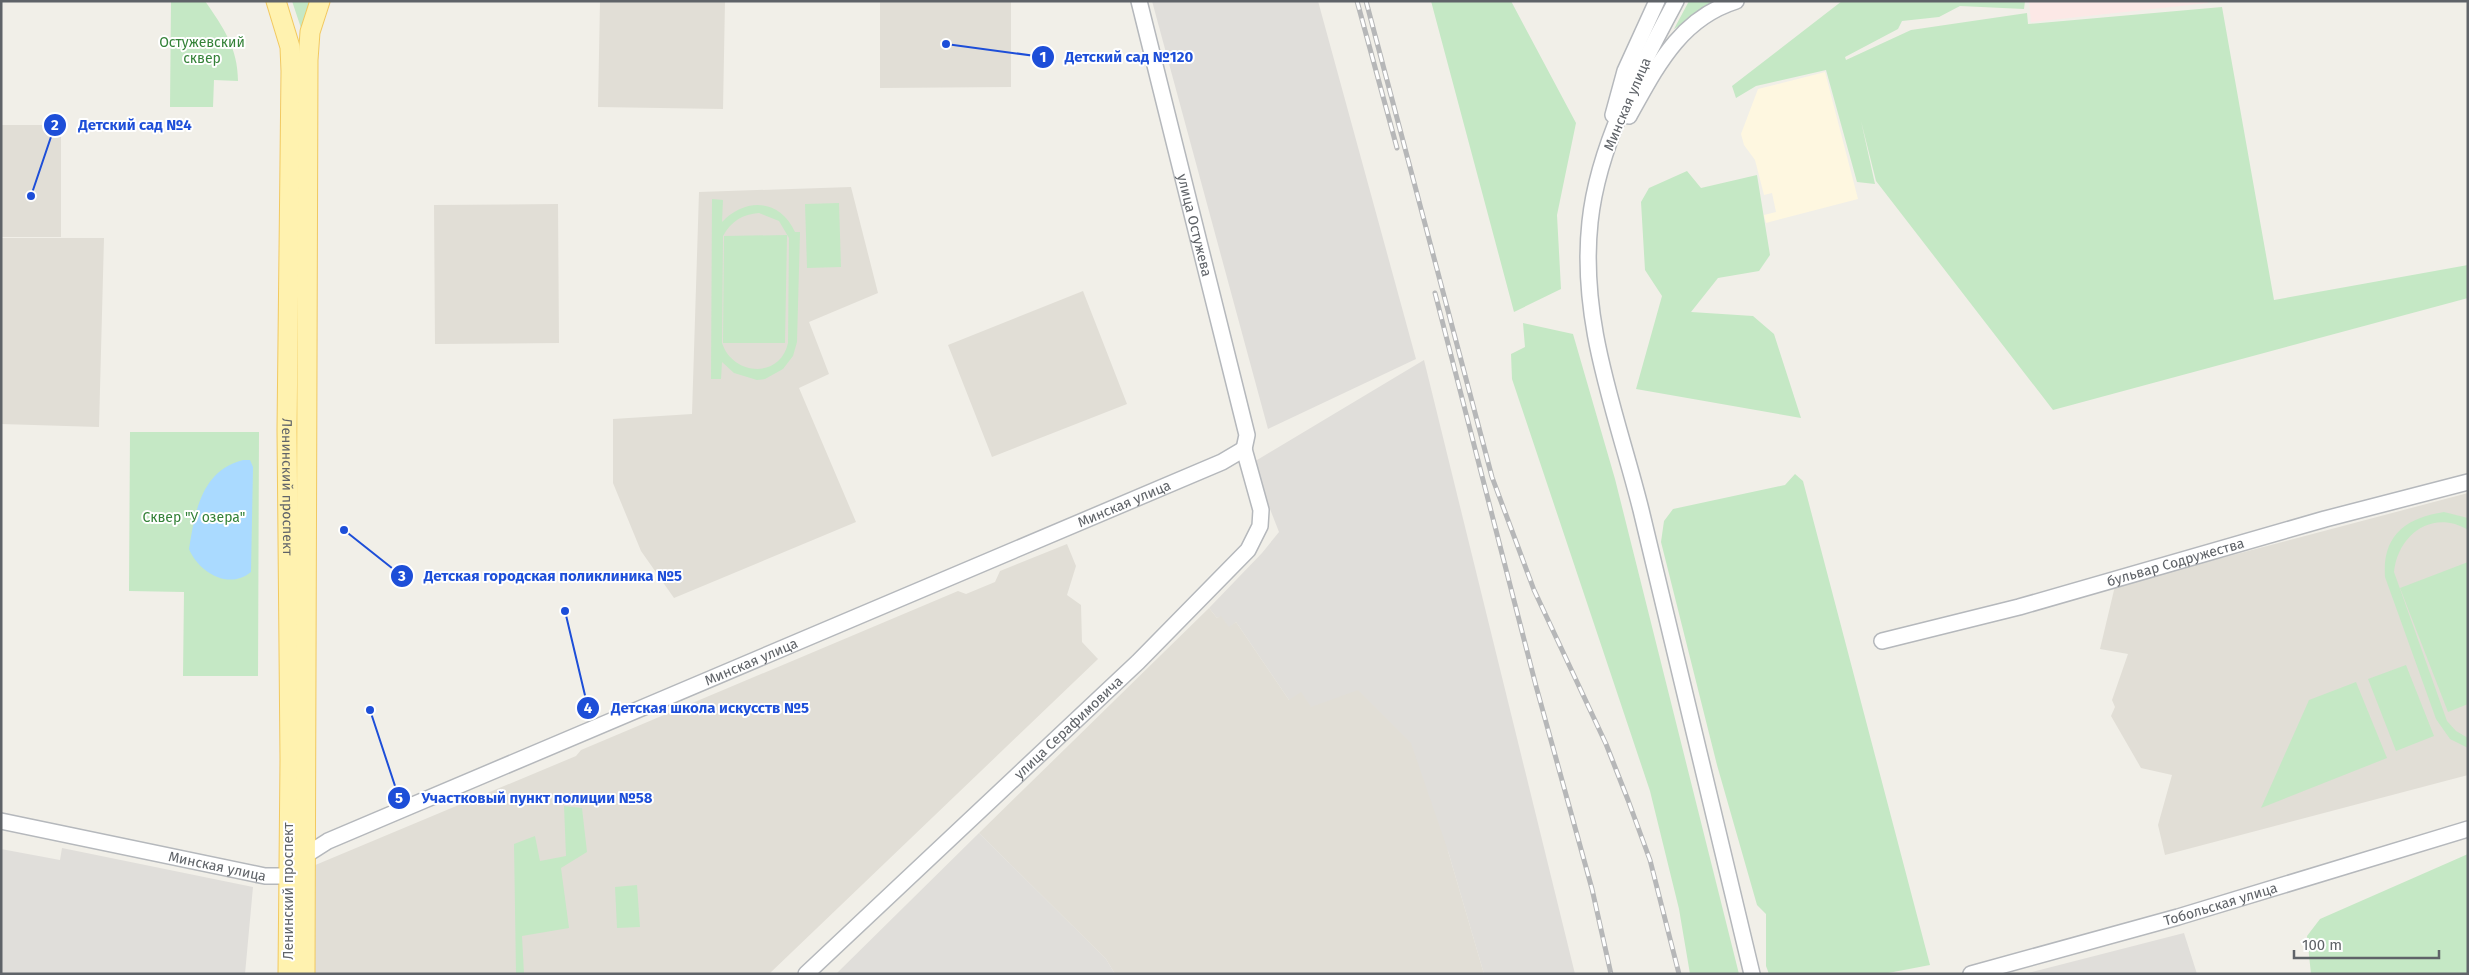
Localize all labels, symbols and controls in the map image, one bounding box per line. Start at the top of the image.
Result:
park label: Остужевский сквер [159,34,245,67]
callout: Детский сад №120 [1030,42,1204,72]
text: 1 [1040,48,1046,66]
text: Детский сад №120 [1064,48,1193,66]
street label: Минская улица [1600,55,1655,153]
callout: Детский сад №4 [43,110,201,140]
text: 2 [51,116,59,134]
text: Детский сад №4 [77,116,192,134]
street label: улица Остужева [1173,172,1215,278]
street label: Ленинский проспект [278,418,296,556]
street label: Минская улица [1075,477,1173,531]
park label: Сквер "У озера" [143,509,245,526]
street label: бульвар Содружества [2105,535,2246,590]
callout: Детская городская поликлиника №5 [389,561,693,591]
text: 3 [397,567,406,585]
text: Детская городская поликлиника №5 [423,567,682,585]
street label: Минская улица [702,635,800,689]
street label: улица Серафимовича [1011,673,1127,783]
callout: Детская школа искусств №5 [576,693,819,723]
text: 4 [584,699,593,717]
text: Детская школа искусств №5 [610,699,809,717]
callout: Участковый пункт полиции №58 [386,783,662,813]
text: 5 [395,789,403,807]
text: Участковый пункт полиции №58 [421,789,653,807]
street label: Ленинский проспект [280,822,297,960]
street label: Минская улица [167,848,268,885]
street label: Тобольская улица [2162,879,2279,930]
scale bar [2294,928,2439,960]
text: 100 m [2302,936,2342,954]

